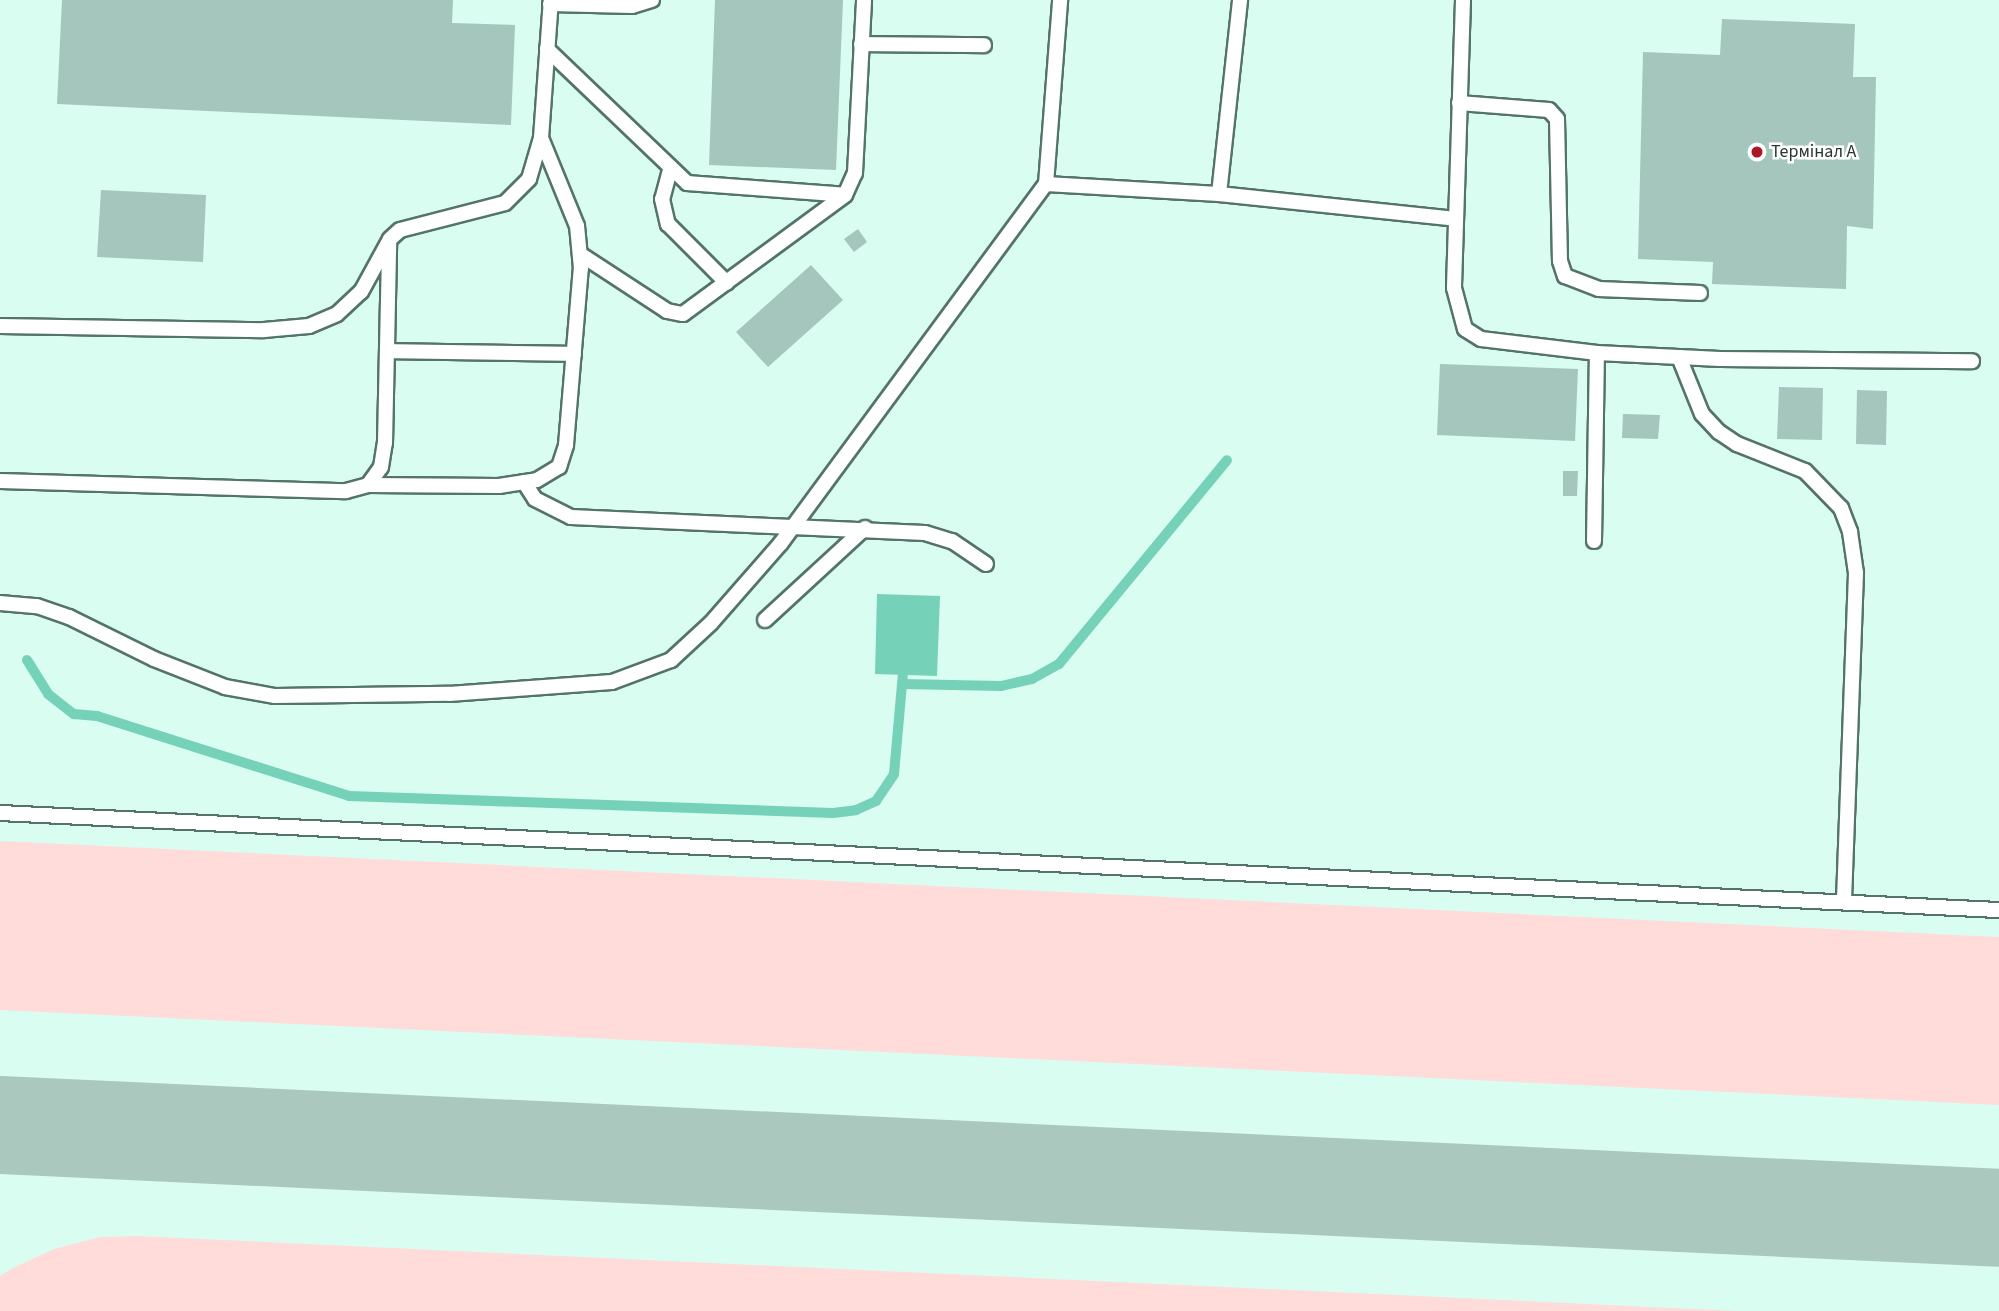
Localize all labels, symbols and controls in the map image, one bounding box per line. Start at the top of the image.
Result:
place label: Термінал A [1771,141,1856,163]
marker: Термінал A [1749,144,1765,160]

